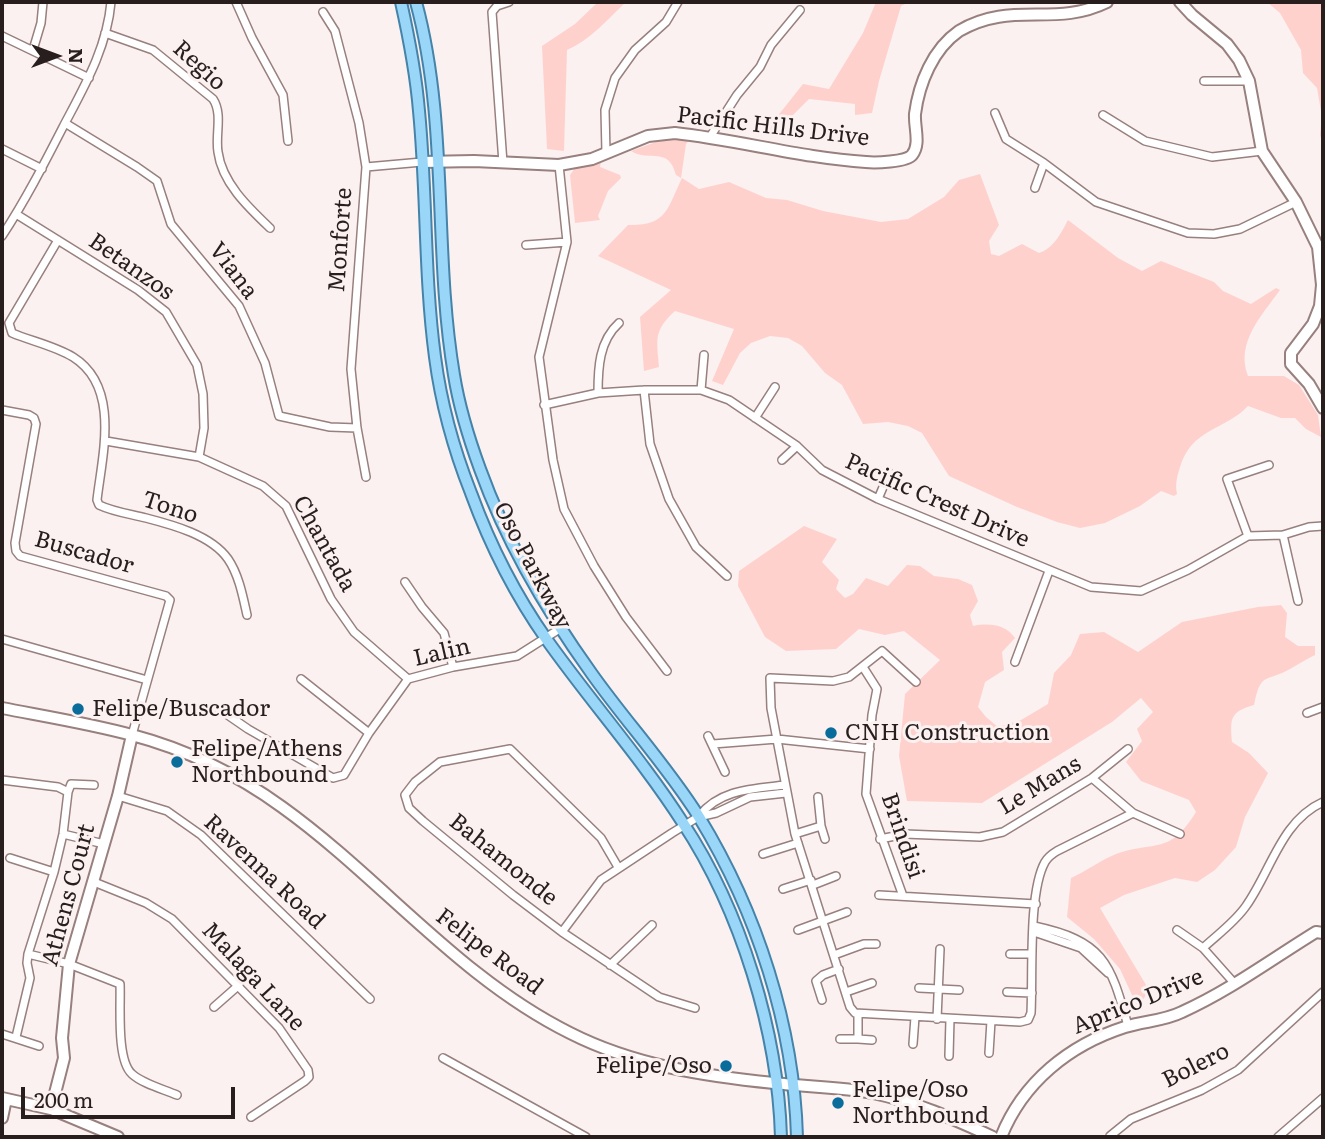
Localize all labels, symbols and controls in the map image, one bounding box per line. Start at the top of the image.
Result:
north arrow [21,21,91,91]
street label: Regio [167,35,231,97]
text: N [63,48,91,64]
street label: Pacific Hills Drive [675,101,871,153]
street label: Monforte [324,187,358,293]
street label: Betanzos [83,228,179,306]
street label: Viana [203,237,263,305]
street label: Pacific Crest Drive [841,448,1033,554]
street label: Tono [139,486,201,530]
street label: Chantada [286,491,362,597]
street label: Oso Parkway [487,498,577,634]
street label: Buscador [31,526,137,580]
street label: Lalin [411,633,473,673]
place label: Felipe/Buscador [92,695,270,723]
marker: Felipe/Buscador [70,701,86,717]
place label: CNH Construction [845,719,1050,747]
marker: CNH Construction [823,725,839,741]
place label: Felipe/Athens Northbound [191,735,342,789]
street label: Le Mans [994,751,1086,821]
marker: Felipe/Athens Northbound [169,754,185,770]
street label: Brindisi [875,790,929,882]
street label: Bahamonde [443,808,563,912]
street label: Ravenna Road [198,809,330,935]
street label: Athens Court [37,821,101,969]
street label: Felipe Road [430,903,548,1001]
street label: Malaga Lane [196,917,310,1037]
street label: Aprico Drive [1068,963,1208,1041]
street label: Bolero [1158,1037,1234,1095]
place label: Felipe/Oso [595,1052,712,1080]
marker: Felipe/Oso [718,1058,734,1074]
scale bar [24,1072,238,1116]
place label: Felipe/Oso Northbound [852,1076,989,1130]
text: 200 m [34,1083,94,1114]
marker: Felipe/Oso Northbound [830,1095,846,1111]

